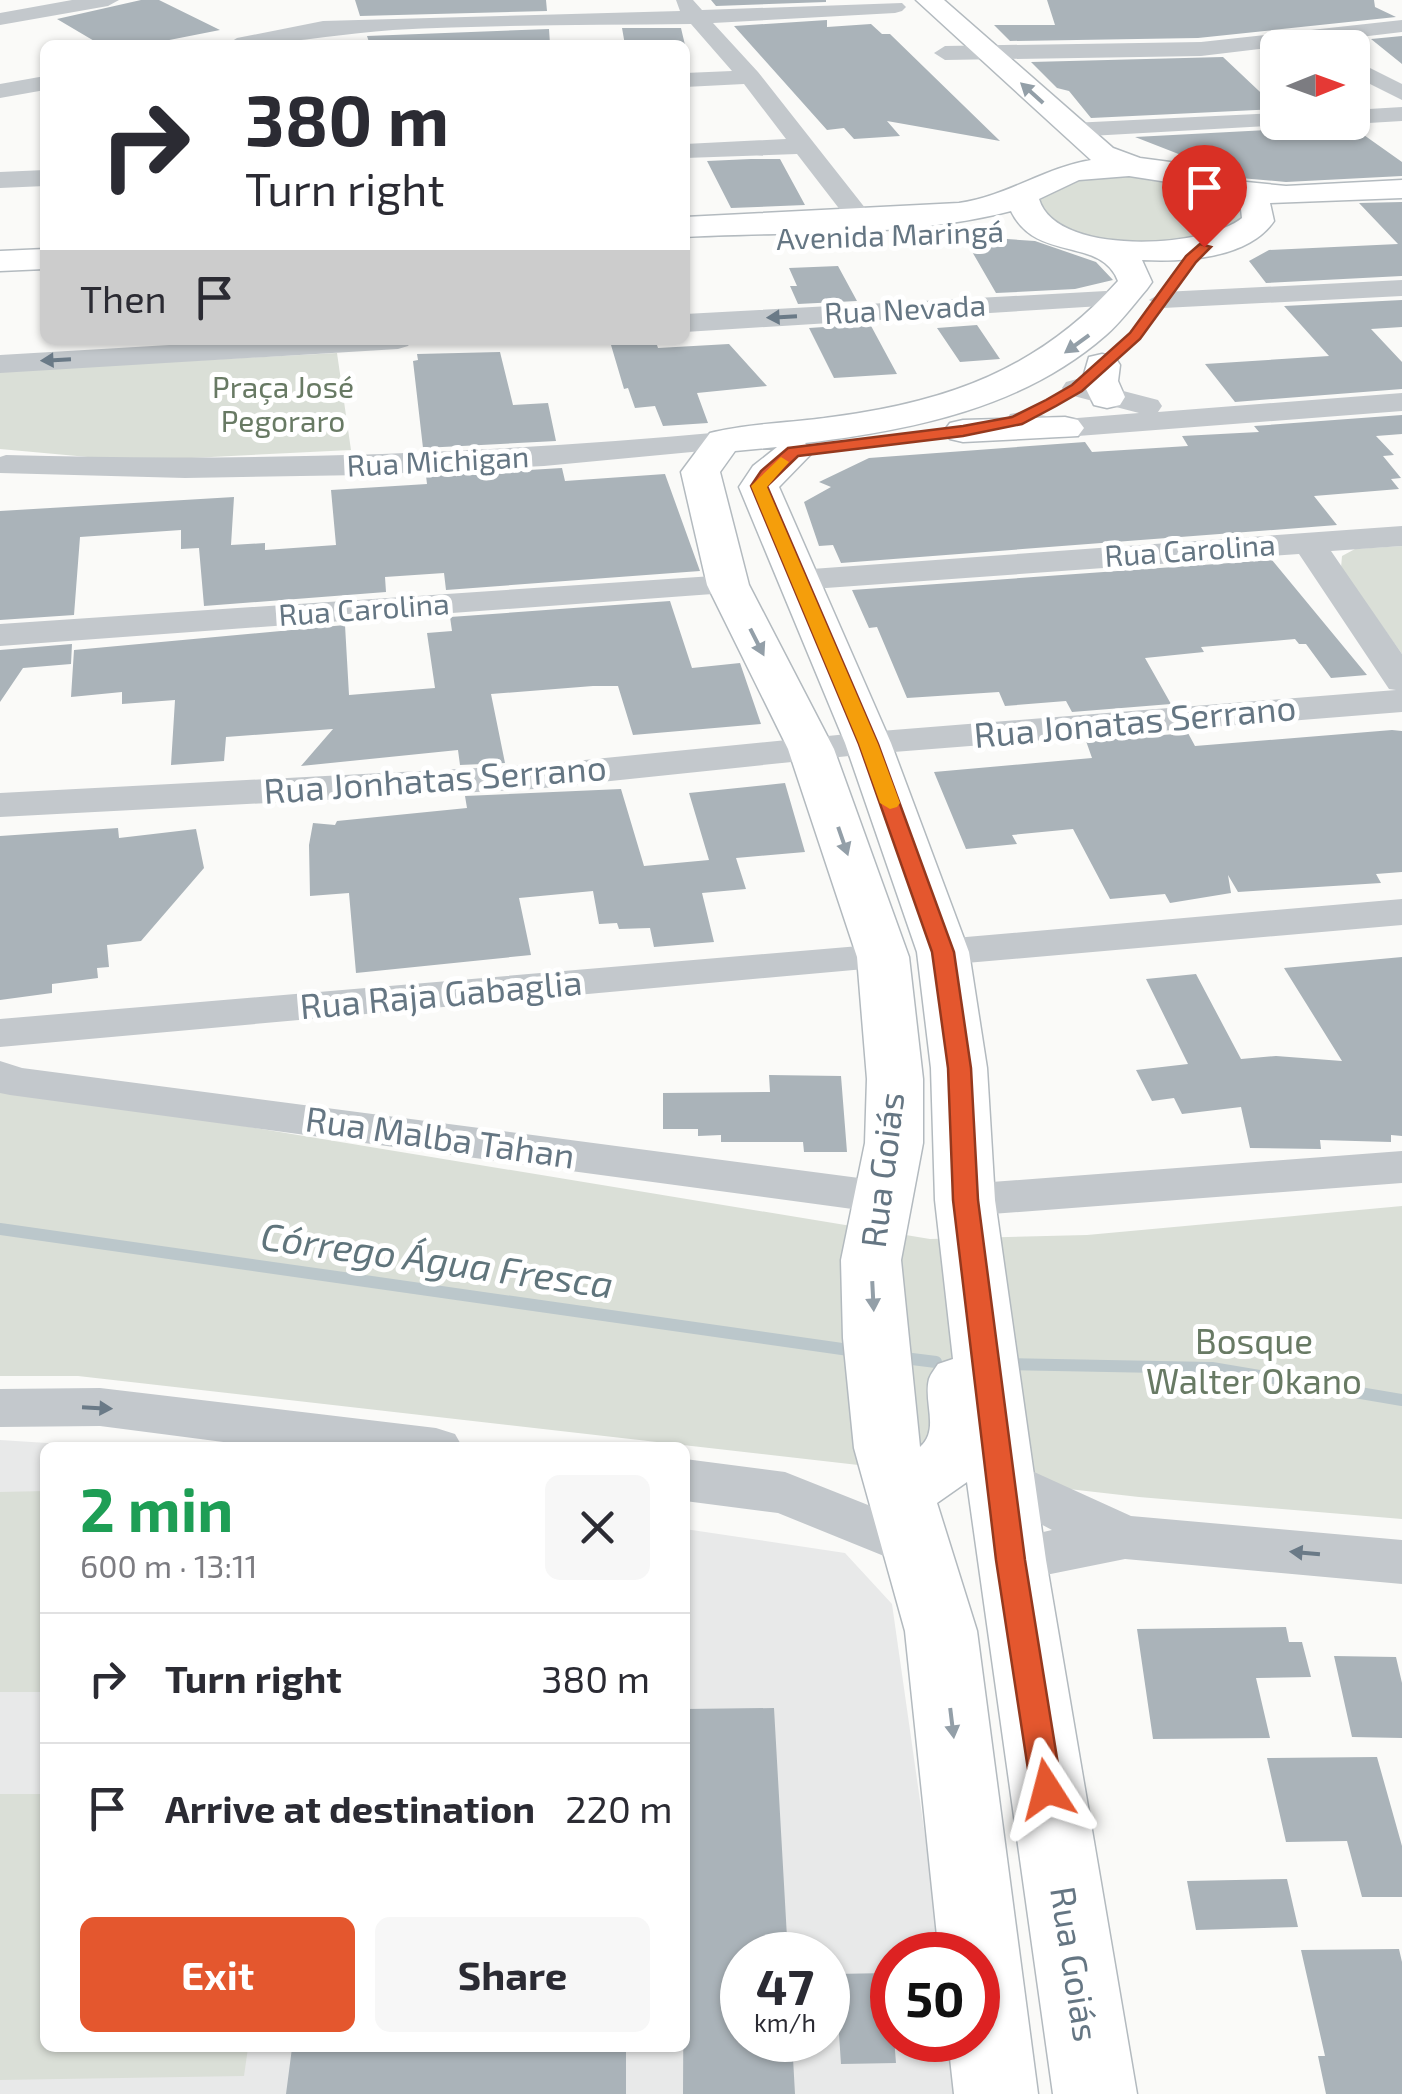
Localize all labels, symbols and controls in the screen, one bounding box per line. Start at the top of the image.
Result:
north arrow [1260,30,1370,140]
map controls [1260,30,1370,140]
text: 380 m [245,76,449,160]
icon: right [80,80,210,210]
one-way arrow [1020,82,1044,105]
pin [1162,145,1247,248]
icon: arrive [1177,160,1232,215]
text: Turn right [245,161,445,215]
street label: Avenida Maringá [775,212,1004,256]
icon: arrive [187,270,242,325]
text: Then [80,275,167,321]
street label: Rua Nevada [823,286,987,330]
one-way arrow [766,309,798,325]
one-way arrow [1063,334,1090,353]
one-way arrow [39,352,71,368]
park label: Praça José Pegoraro [212,368,354,438]
street label: Rua Michigan [346,437,530,483]
street label: Rua Carolina [1103,525,1277,573]
street label: Rua Carolina [277,584,451,632]
one-way arrow [748,628,765,657]
street label: Rua Jonatas Serrano [972,685,1298,755]
street label: Rua Jonhatas Serrano [262,745,608,811]
one-way arrow [836,826,851,856]
street label: Rua Raja Gabaglia [298,960,584,1026]
street label: Rua Goiás [851,1090,911,1250]
street label: Rua Malba Tahan [303,1096,577,1176]
water label: Córrego Água Fresca [258,1212,616,1307]
one-way arrow [865,1281,881,1313]
park label: Bosque Walter Okano [1146,1319,1362,1401]
one-way arrow [82,1401,114,1417]
text: 2 min [80,1472,233,1544]
button: close [545,1475,650,1580]
one-way arrow [1288,1545,1320,1561]
text: 600 m · 13:11 [80,1546,257,1584]
icon: right [80,1651,135,1706]
text: Turn right [165,1655,342,1701]
text: 380 m [541,1655,650,1701]
one-way arrow [944,1708,960,1740]
position arrow [995,1737,1099,1841]
icon: arrive [80,1781,135,1836]
text: Arrive at destination [165,1785,535,1831]
text: 220 m [565,1785,673,1831]
street label: Rua Goiás [1043,1883,1109,2044]
button: Exit [80,1917,355,2032]
button: Share [375,1917,650,2032]
speed limit sign: 50 [870,1932,1000,2062]
text: 47 [756,1955,814,2015]
text: km/h [754,2007,816,2037]

